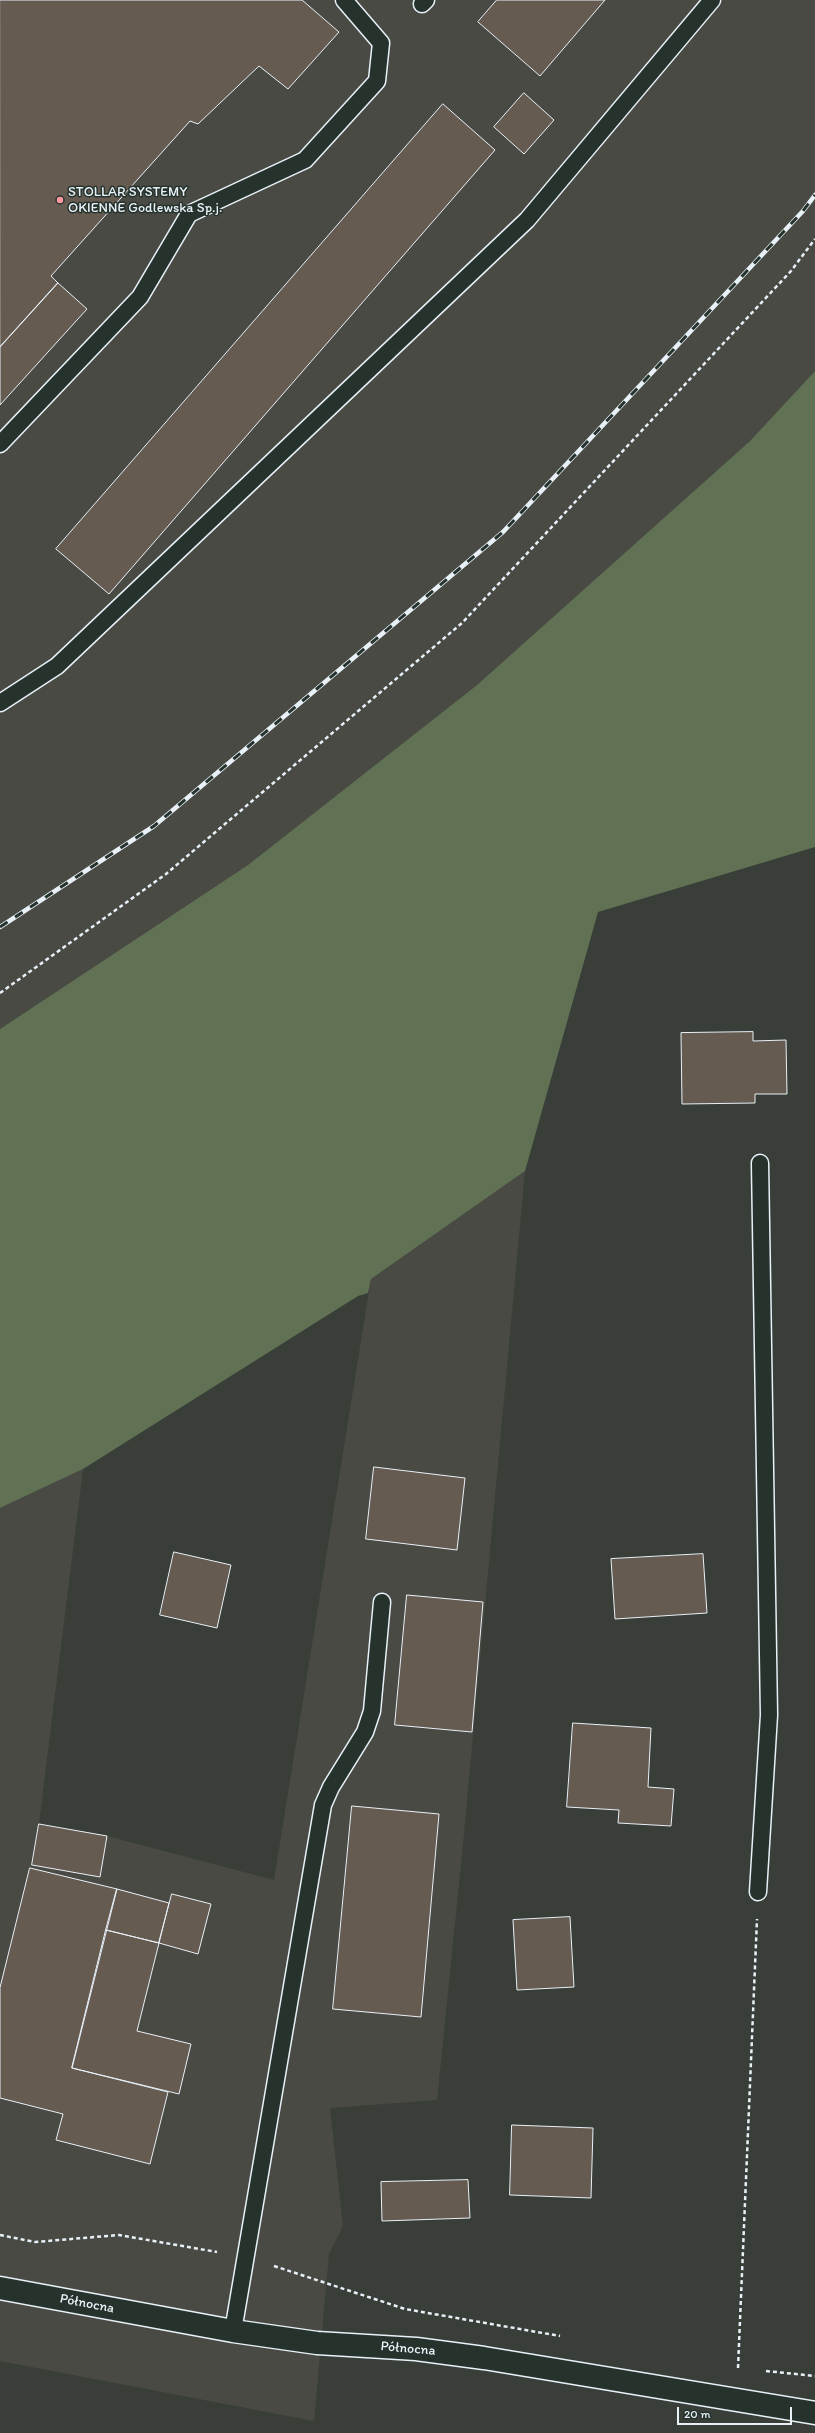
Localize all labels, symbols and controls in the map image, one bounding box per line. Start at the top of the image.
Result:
place label: STOLLAR SYSTEMY OKIENNE Godlewska Sp.j. [68,184,222,216]
marker: STOLLAR SYSTEMY OKIENNE Godlewska Sp.j. [55,195,65,205]
street label: Północna [58,2291,116,2317]
street label: Północna [380,2338,436,2360]
scale bar [679,2399,794,2425]
text: 20 m [684,2407,711,2421]

